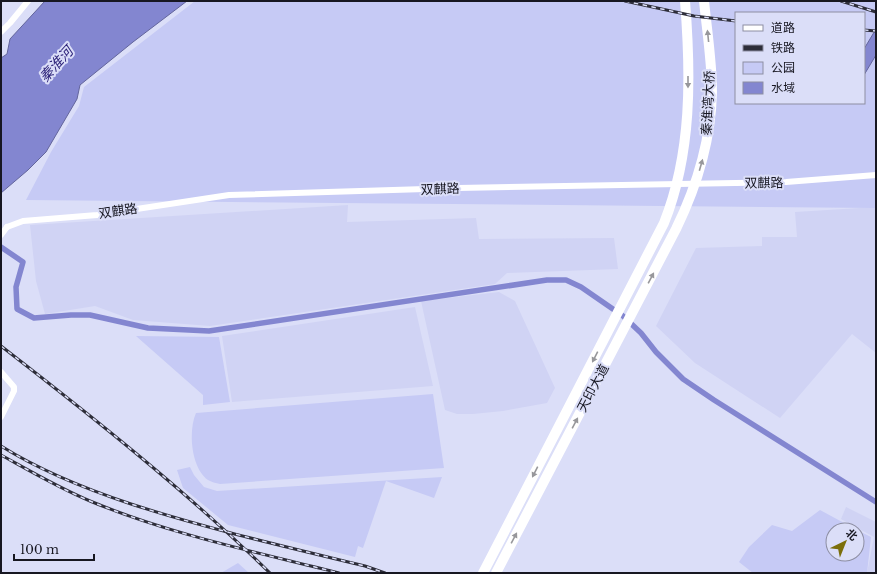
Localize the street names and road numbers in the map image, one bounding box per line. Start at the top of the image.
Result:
street label: 秦淮湾大桥 [698,70,718,136]
street label: 双麒路 [744,174,784,192]
street label: 双麒路 [420,180,460,198]
street label: 双麒路 [97,200,139,222]
street label: 天印大道 [573,361,613,415]

